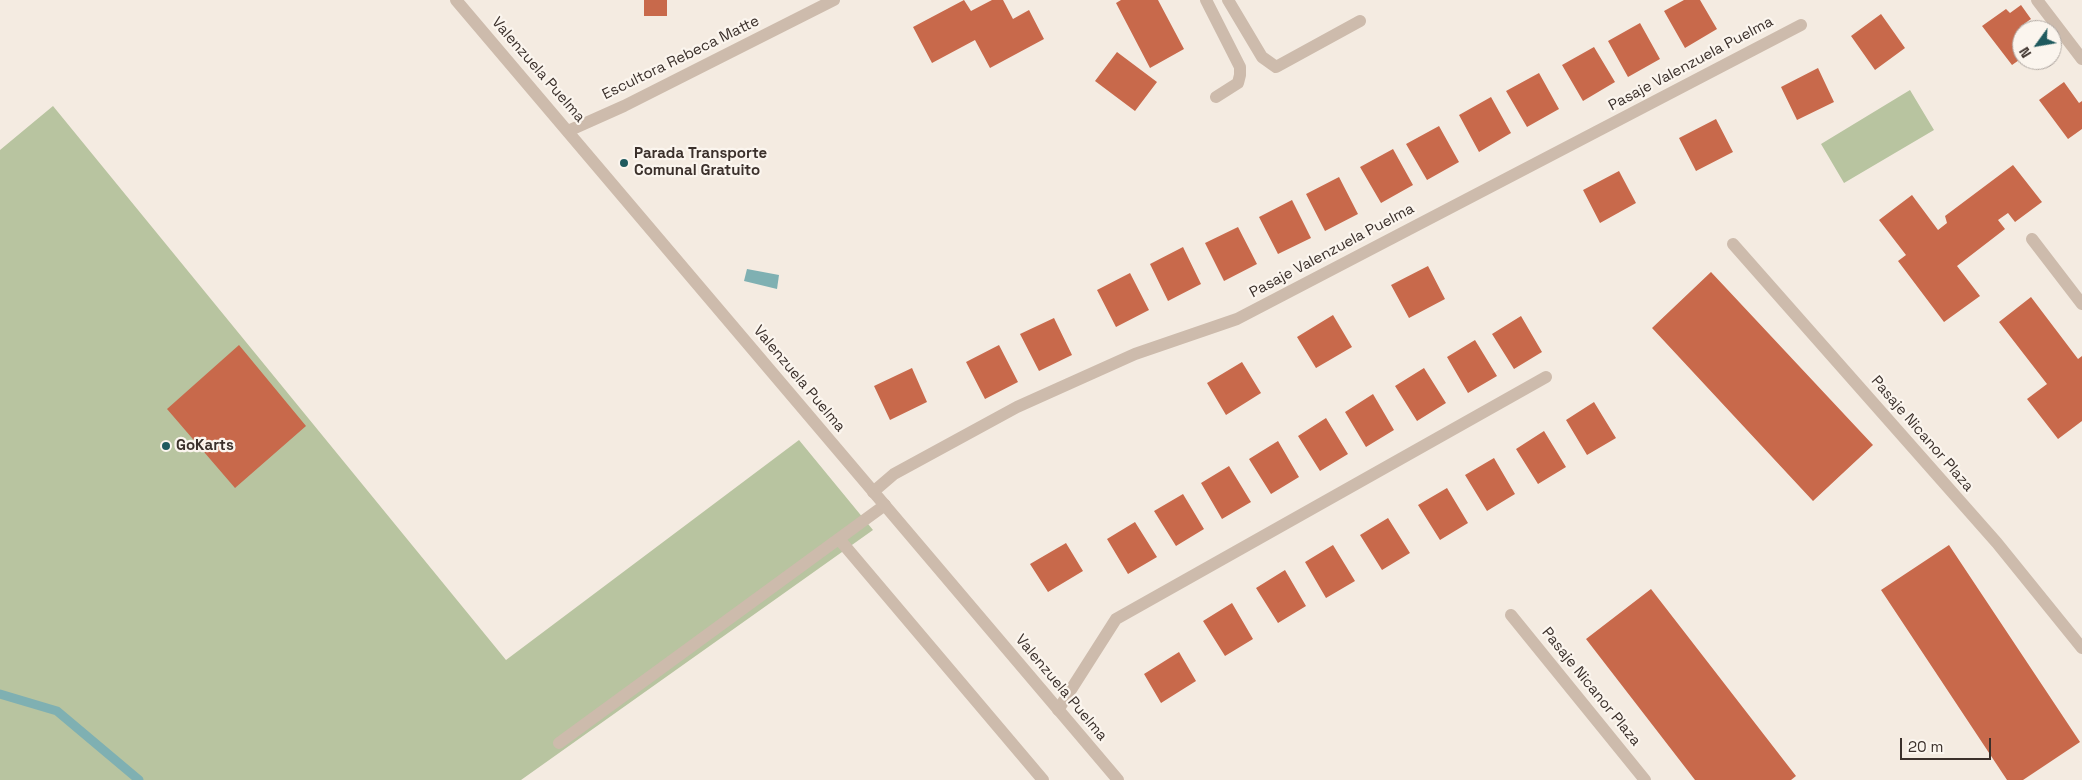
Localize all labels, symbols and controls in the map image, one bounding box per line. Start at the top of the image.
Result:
street label: Escultora Rebeca Matte [600,12,762,104]
street label: Pasaje Valenzuela Puelma [1606,13,1776,115]
street label: Valenzuela Puelma [487,14,589,126]
north arrow [2012,20,2062,70]
text: N [2015,44,2035,61]
place label: Parada Transporte Comunal Gratuito [634,145,767,180]
marker: Parada Transporte Comunal Gratuito [618,157,630,169]
street label: Pasaje Valenzuela Puelma [1247,200,1417,302]
street label: Valenzuela Puelma [749,322,849,436]
street label: Pasaje Nicanor Plaza [1867,373,1977,495]
place label: GoKarts [176,437,234,455]
marker: GoKarts [160,440,172,452]
street label: Pasaje Nicanor Plaza [1538,624,1644,750]
street label: Valenzuela Puelma [1011,631,1111,745]
scale bar [1902,728,1993,760]
text: 20 m [1908,737,1943,756]

